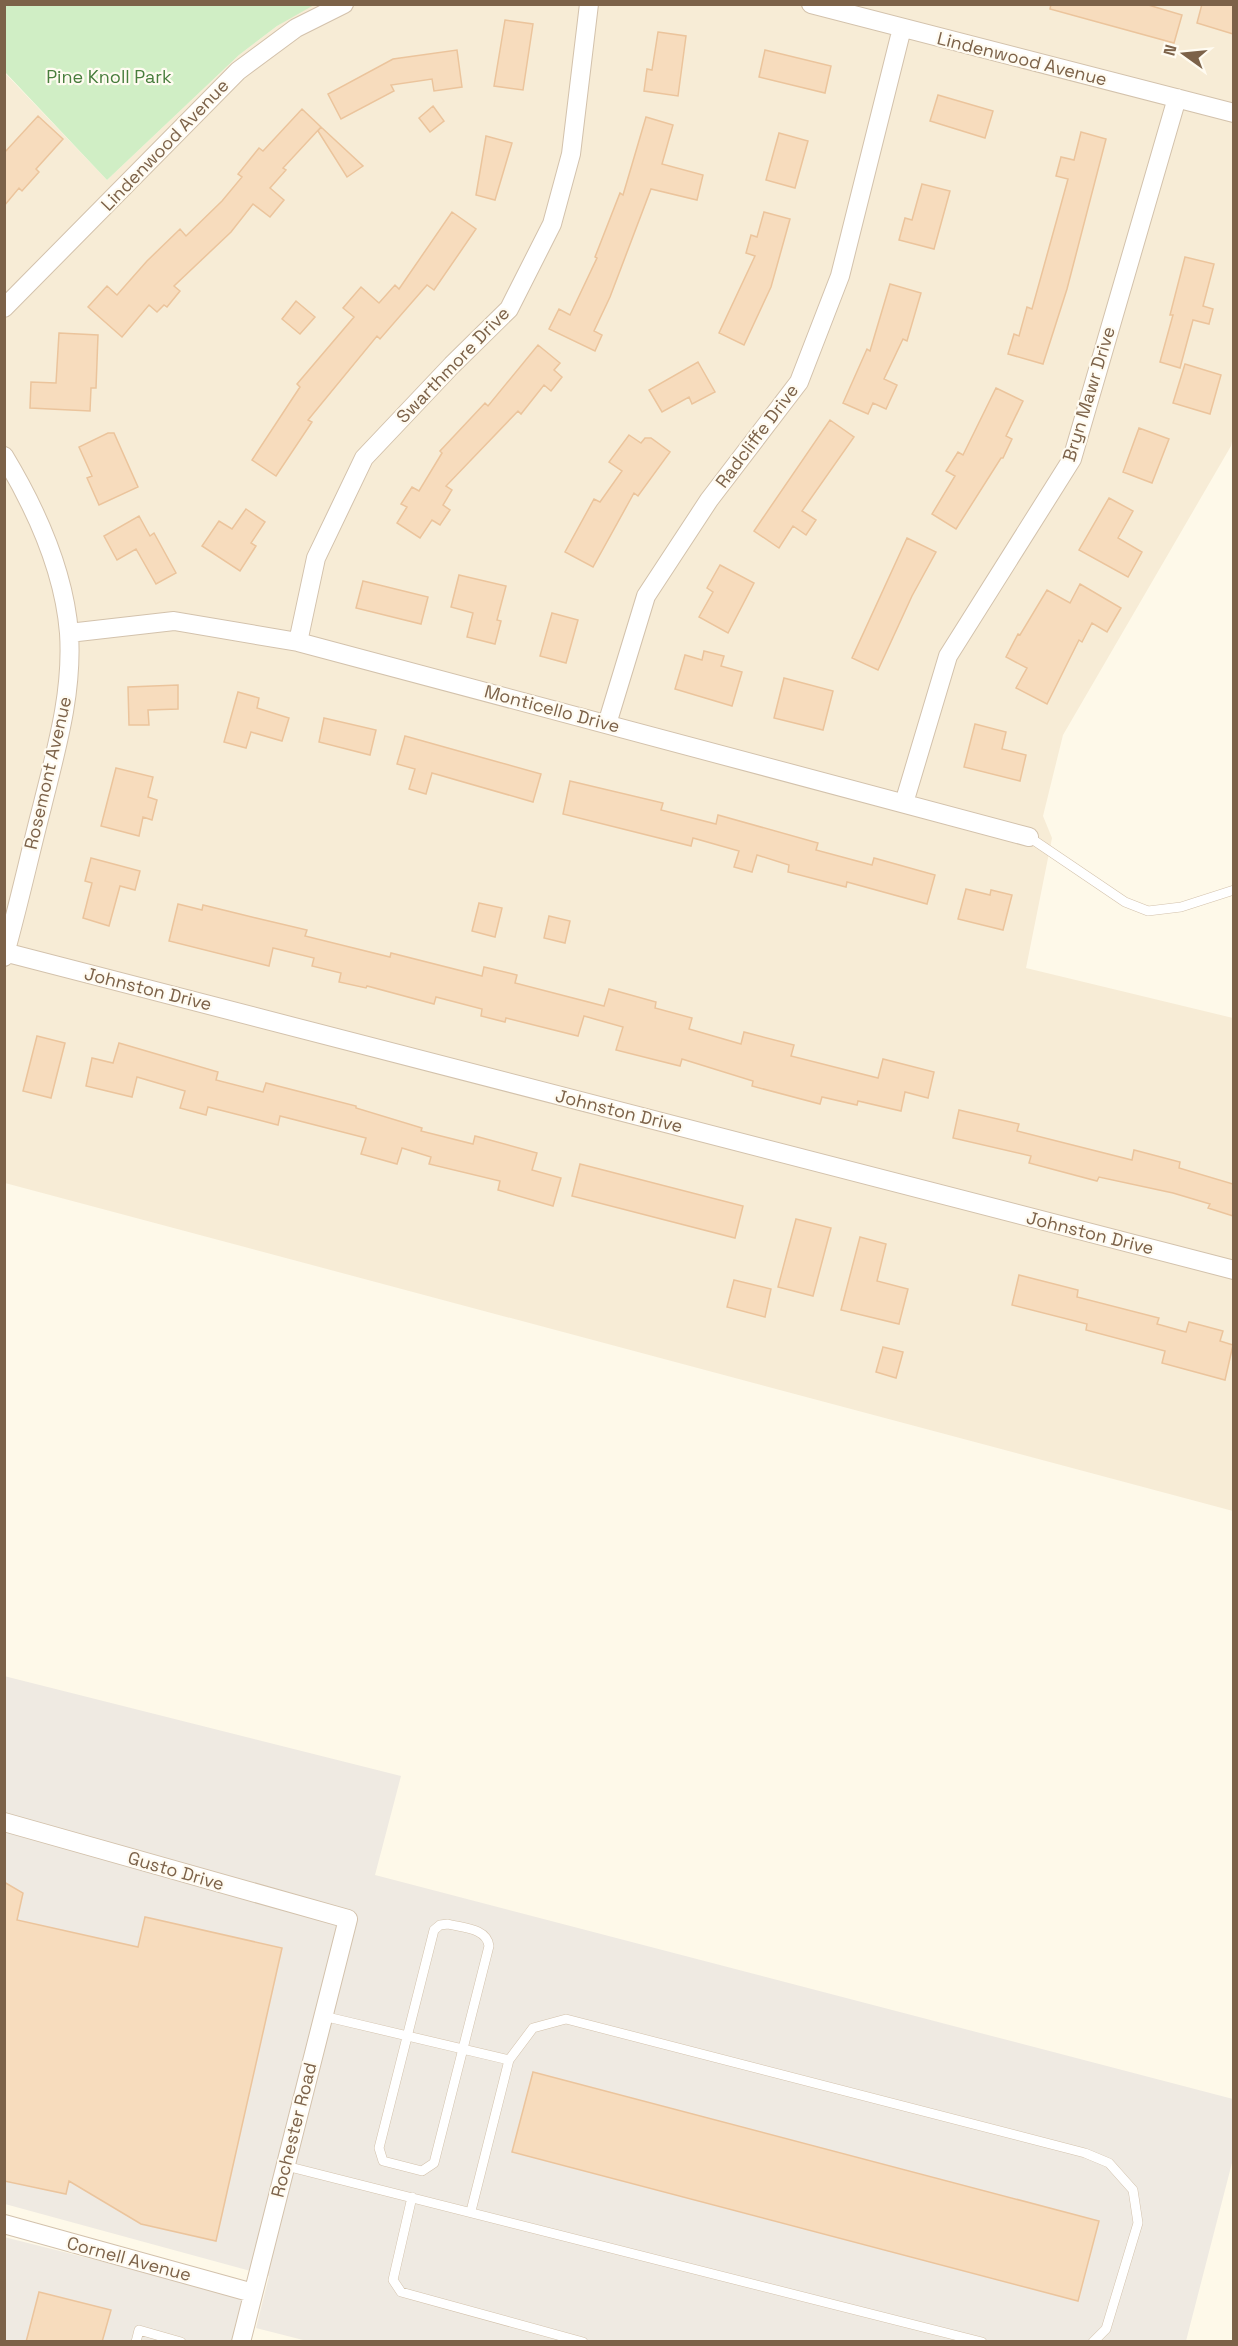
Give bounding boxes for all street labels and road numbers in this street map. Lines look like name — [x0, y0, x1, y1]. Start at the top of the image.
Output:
street label: Lindenwood Avenue — [935, 26, 1110, 91]
street label: Lindenwood Avenue — [96, 74, 234, 215]
street label: Swarthmore Drive — [391, 302, 514, 428]
street label: Bryn Mawr Drive — [1057, 324, 1120, 464]
street label: Radcliffe Drive — [710, 379, 803, 492]
street label: Monticello Drive — [482, 679, 622, 738]
street label: Rosemont Avenue — [19, 694, 76, 852]
street label: Johnston Drive — [82, 962, 214, 1015]
street label: Johnston Drive — [553, 1084, 685, 1137]
street label: Johnston Drive — [1024, 1206, 1156, 1259]
street label: Gusto Drive — [125, 1846, 227, 1895]
street label: Rochester Road — [266, 2060, 321, 2200]
street label: Cornell Avenue — [64, 2231, 194, 2286]

